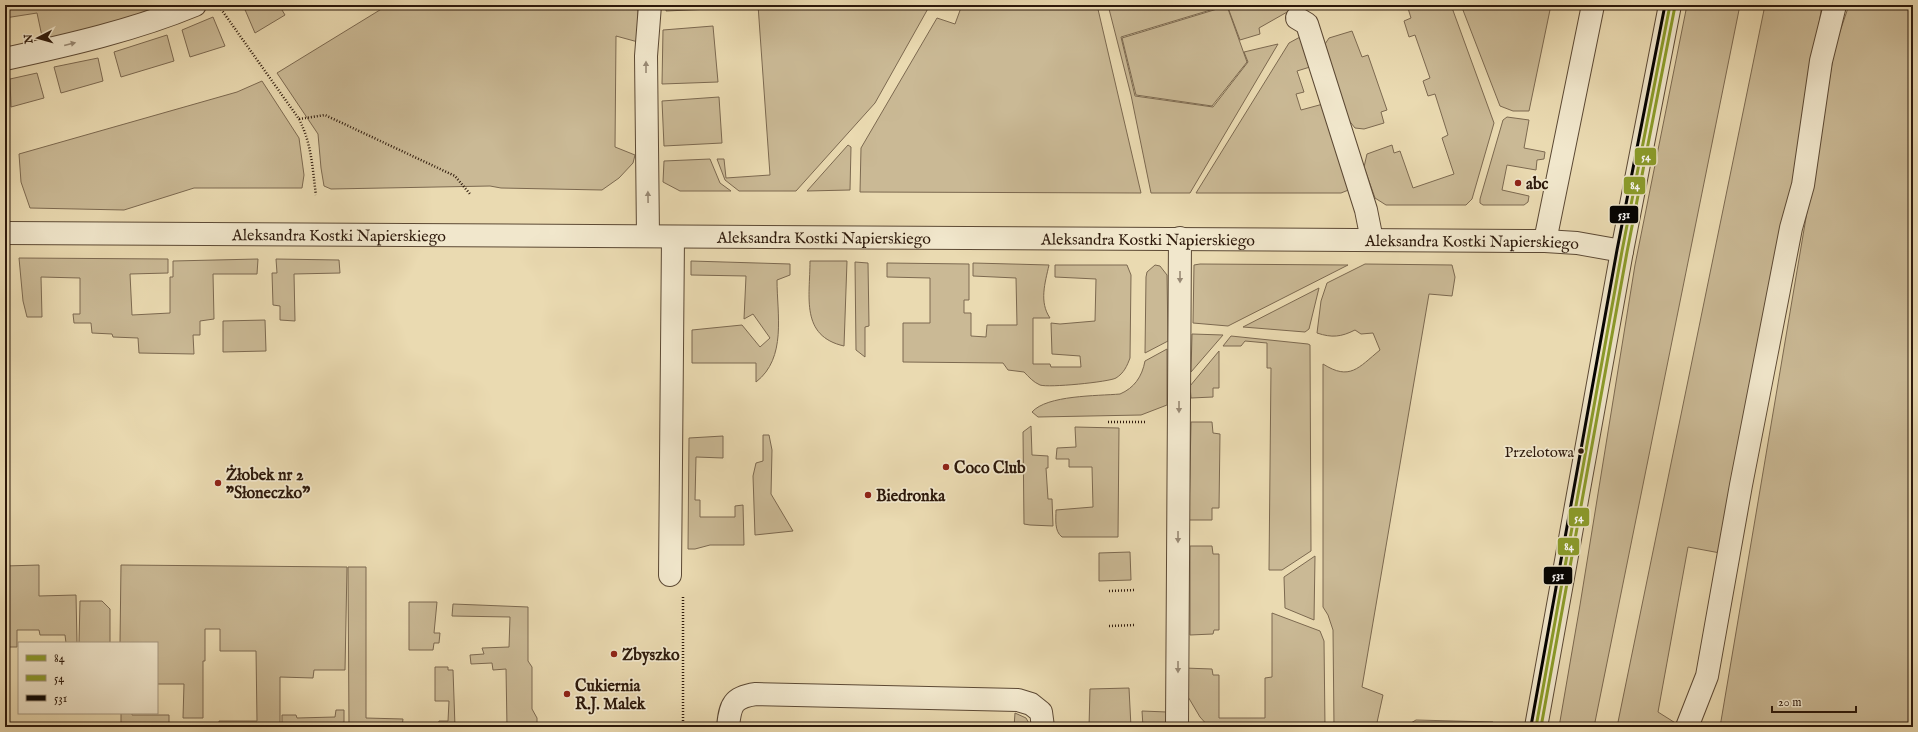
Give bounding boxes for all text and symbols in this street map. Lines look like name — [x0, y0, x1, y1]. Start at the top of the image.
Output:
north arrow — [18, 18, 58, 58]
text: N — [22, 33, 37, 45]
one-way arrow — [64, 41, 76, 47]
one-way arrow — [643, 60, 649, 73]
line badge: 54 — [1634, 147, 1657, 166]
text: 54 — [1641, 150, 1651, 164]
place label: abc — [1526, 175, 1548, 195]
line badge: 84 — [1623, 176, 1646, 195]
marker: abc — [1513, 178, 1523, 188]
text: 84 — [1630, 179, 1640, 193]
one-way arrow — [645, 190, 651, 203]
line badge: 531 — [1609, 205, 1639, 224]
text: 531 — [1618, 208, 1630, 222]
street label: Aleksandra Kostki Napierskiego — [231, 226, 446, 247]
street label: Aleksandra Kostki Napierskiego — [716, 229, 931, 250]
street label: Aleksandra Kostki Napierskiego — [1040, 230, 1255, 251]
street label: Aleksandra Kostki Napierskiego — [1364, 232, 1580, 255]
one-way arrow — [1177, 271, 1183, 284]
one-way arrow — [1176, 401, 1182, 414]
place label: Przelotowa — [1505, 443, 1575, 462]
marker: Przelotowa — [1576, 446, 1586, 456]
place label: Coco Club — [954, 459, 1026, 479]
marker: Coco Club — [941, 462, 951, 472]
place label: Żłobek nr 2 "Słoneczko" — [226, 464, 310, 504]
marker: Żłobek nr 2 "Słoneczko" — [213, 478, 223, 488]
place label: Biedronka — [876, 487, 946, 507]
marker: Biedronka — [863, 490, 873, 500]
line badge: 54 — [1568, 507, 1590, 527]
text: 54 — [1574, 511, 1584, 525]
one-way arrow — [1175, 531, 1181, 544]
line badge: 84 — [1557, 537, 1580, 556]
text: 84 — [1564, 540, 1574, 554]
line badge: 531 — [1543, 566, 1573, 585]
text: 531 — [1552, 569, 1564, 583]
legend — [18, 642, 158, 714]
place label: Zbyszko — [622, 646, 680, 666]
marker: Zbyszko — [609, 649, 619, 659]
text: 84 — [54, 651, 65, 666]
one-way arrow — [1175, 661, 1181, 674]
text: 54 — [54, 671, 64, 686]
place label: Cukiernia R.J. Malek — [575, 677, 646, 715]
scale bar — [1772, 688, 1856, 714]
marker: Cukiernia R.J. Malek — [562, 689, 572, 699]
text: 531 — [54, 691, 67, 706]
text: 20 m — [1778, 695, 1801, 710]

